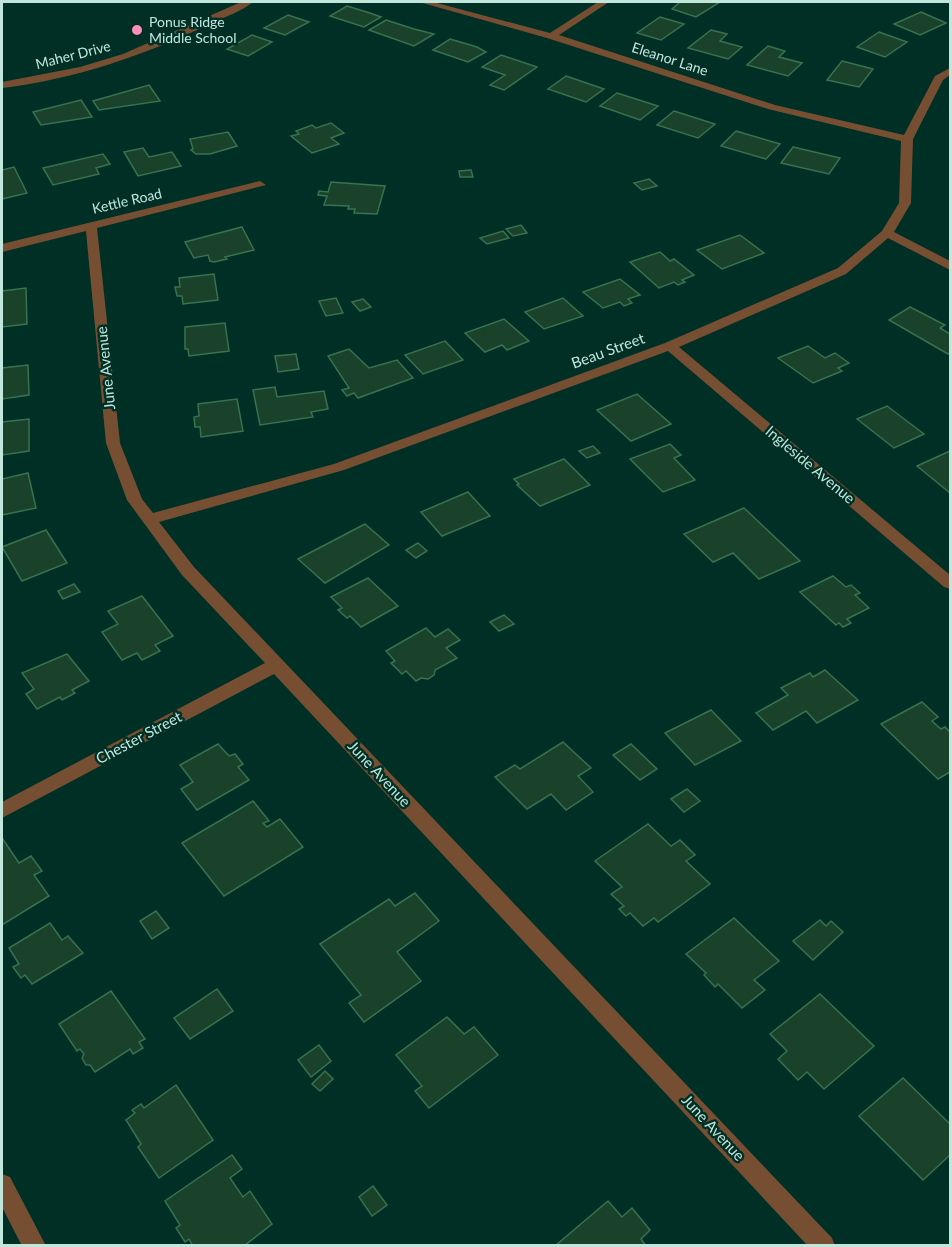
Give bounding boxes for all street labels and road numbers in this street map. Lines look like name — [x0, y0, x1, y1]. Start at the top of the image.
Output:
street label: Maher Drive — [34, 37, 112, 72]
street label: Eleanor Lane — [630, 38, 710, 79]
street label: Kettle Road — [90, 184, 163, 217]
street label: June Avenue — [92, 325, 118, 411]
street label: Beau Street — [569, 328, 647, 372]
street label: Ingleside Avenue — [762, 422, 859, 507]
street label: Chester Street — [93, 707, 185, 767]
street label: June Avenue — [345, 737, 415, 810]
street label: June Avenue — [679, 1091, 749, 1164]

